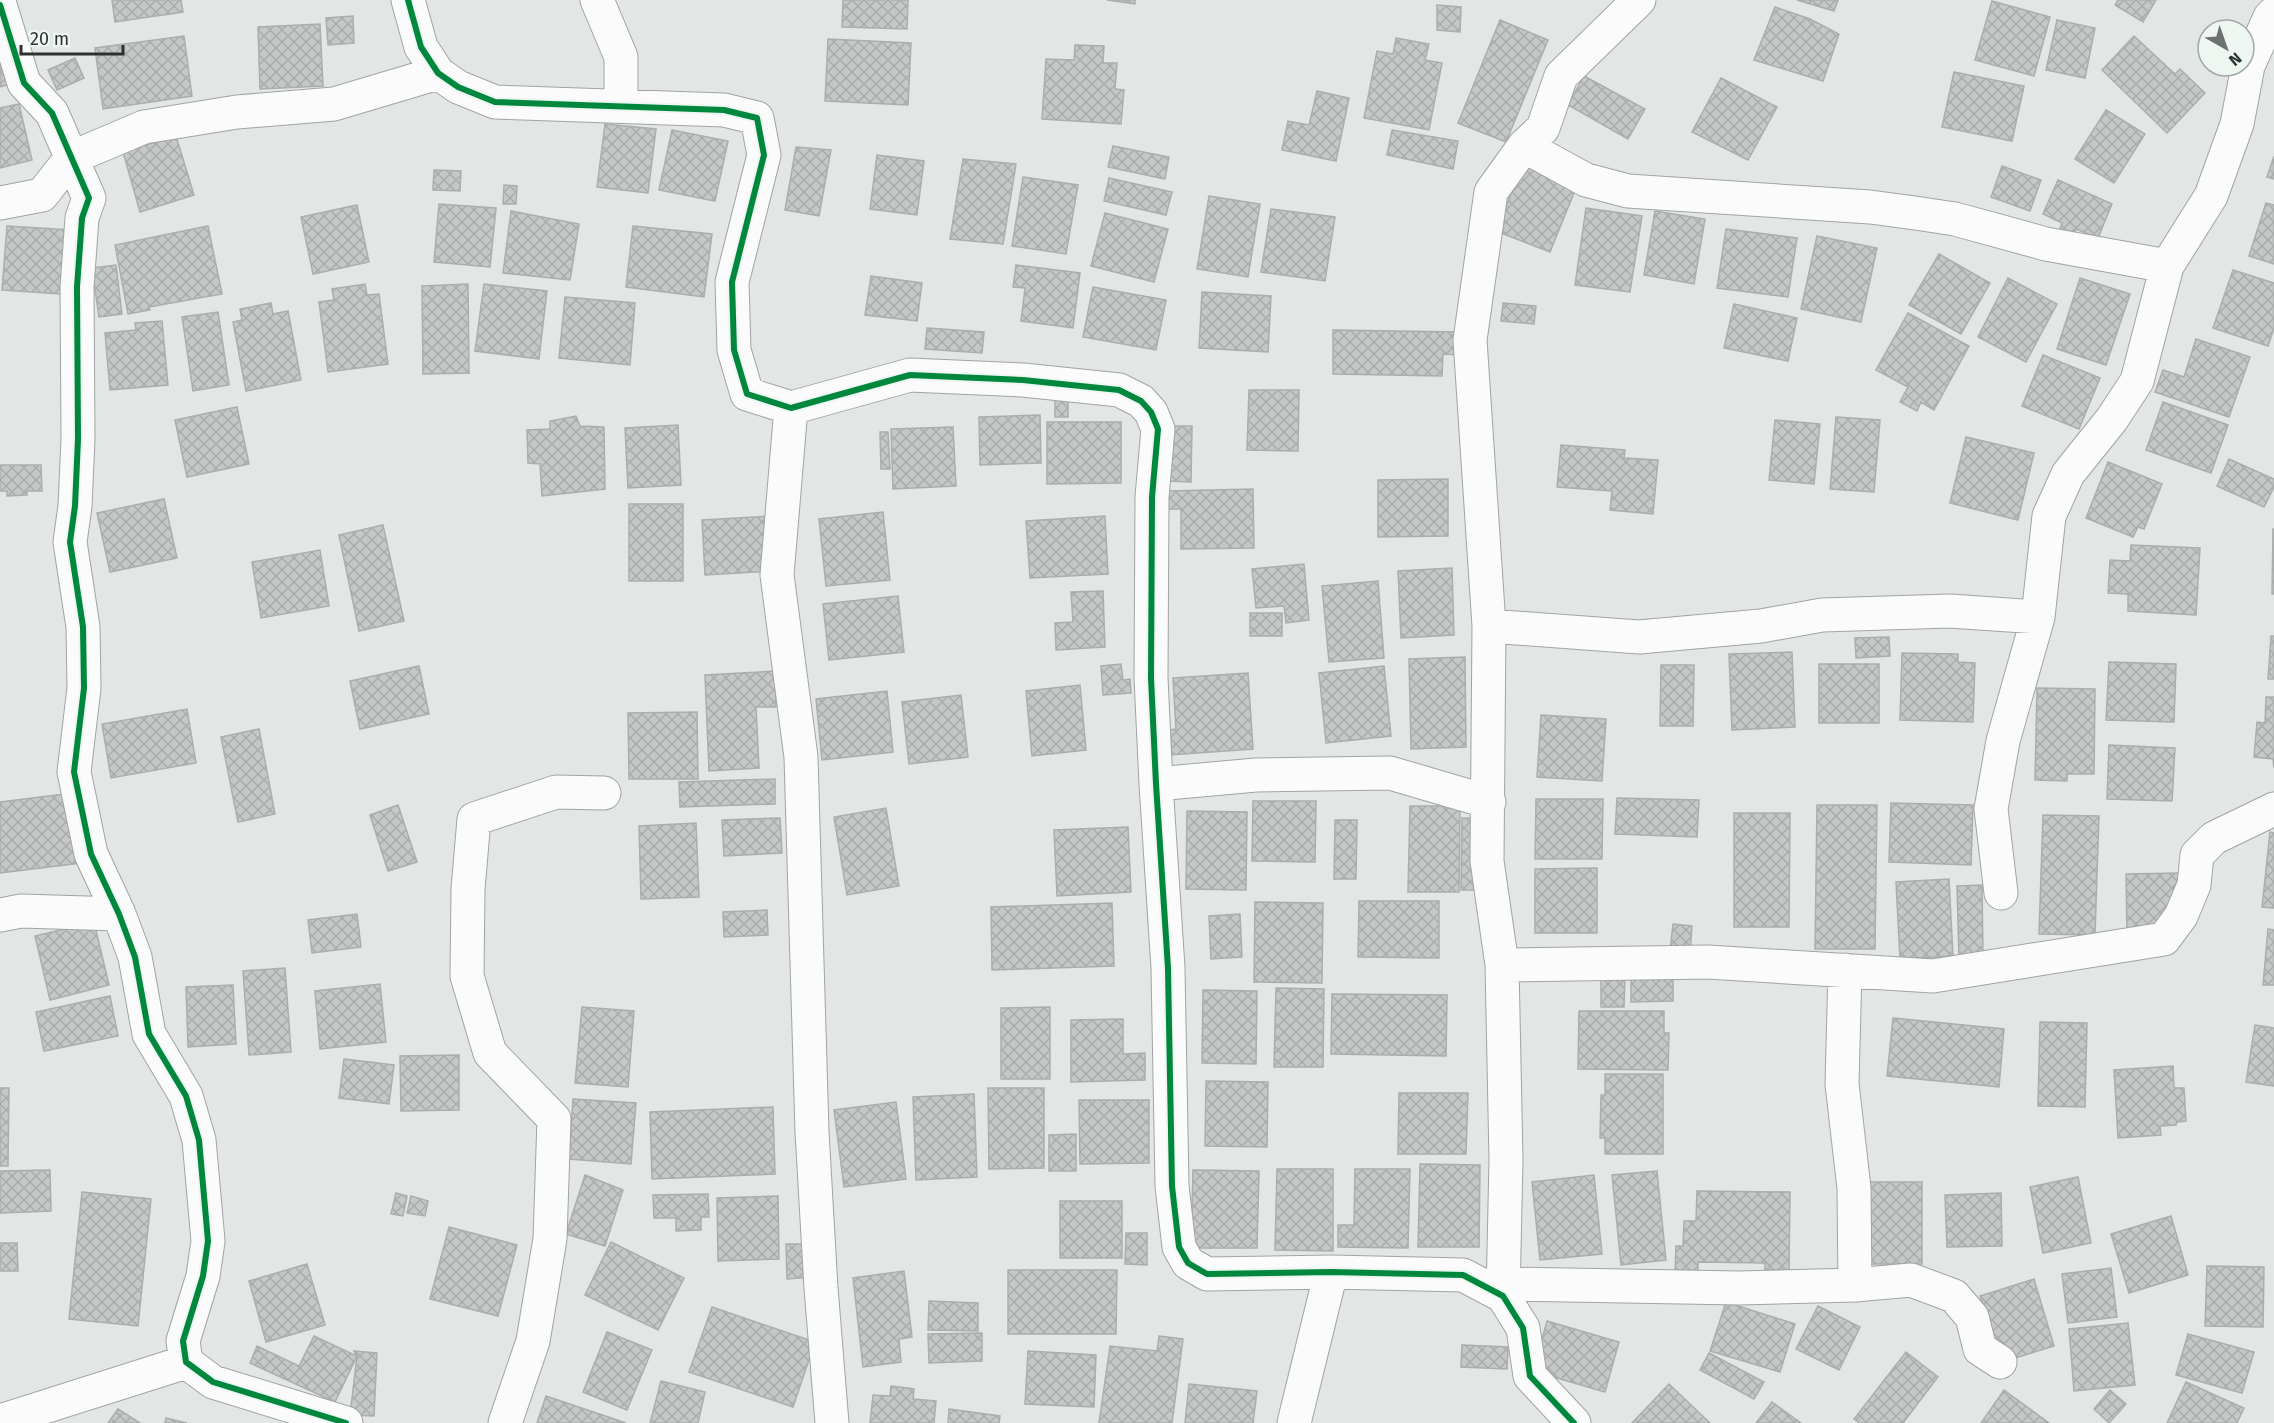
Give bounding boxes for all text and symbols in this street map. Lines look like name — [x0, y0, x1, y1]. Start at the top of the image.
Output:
scale bar — [21, 18, 123, 56]
north arrow — [2196, 18, 2256, 78]
text: 20 m — [30, 28, 69, 50]
text: N — [2225, 48, 2245, 70]

